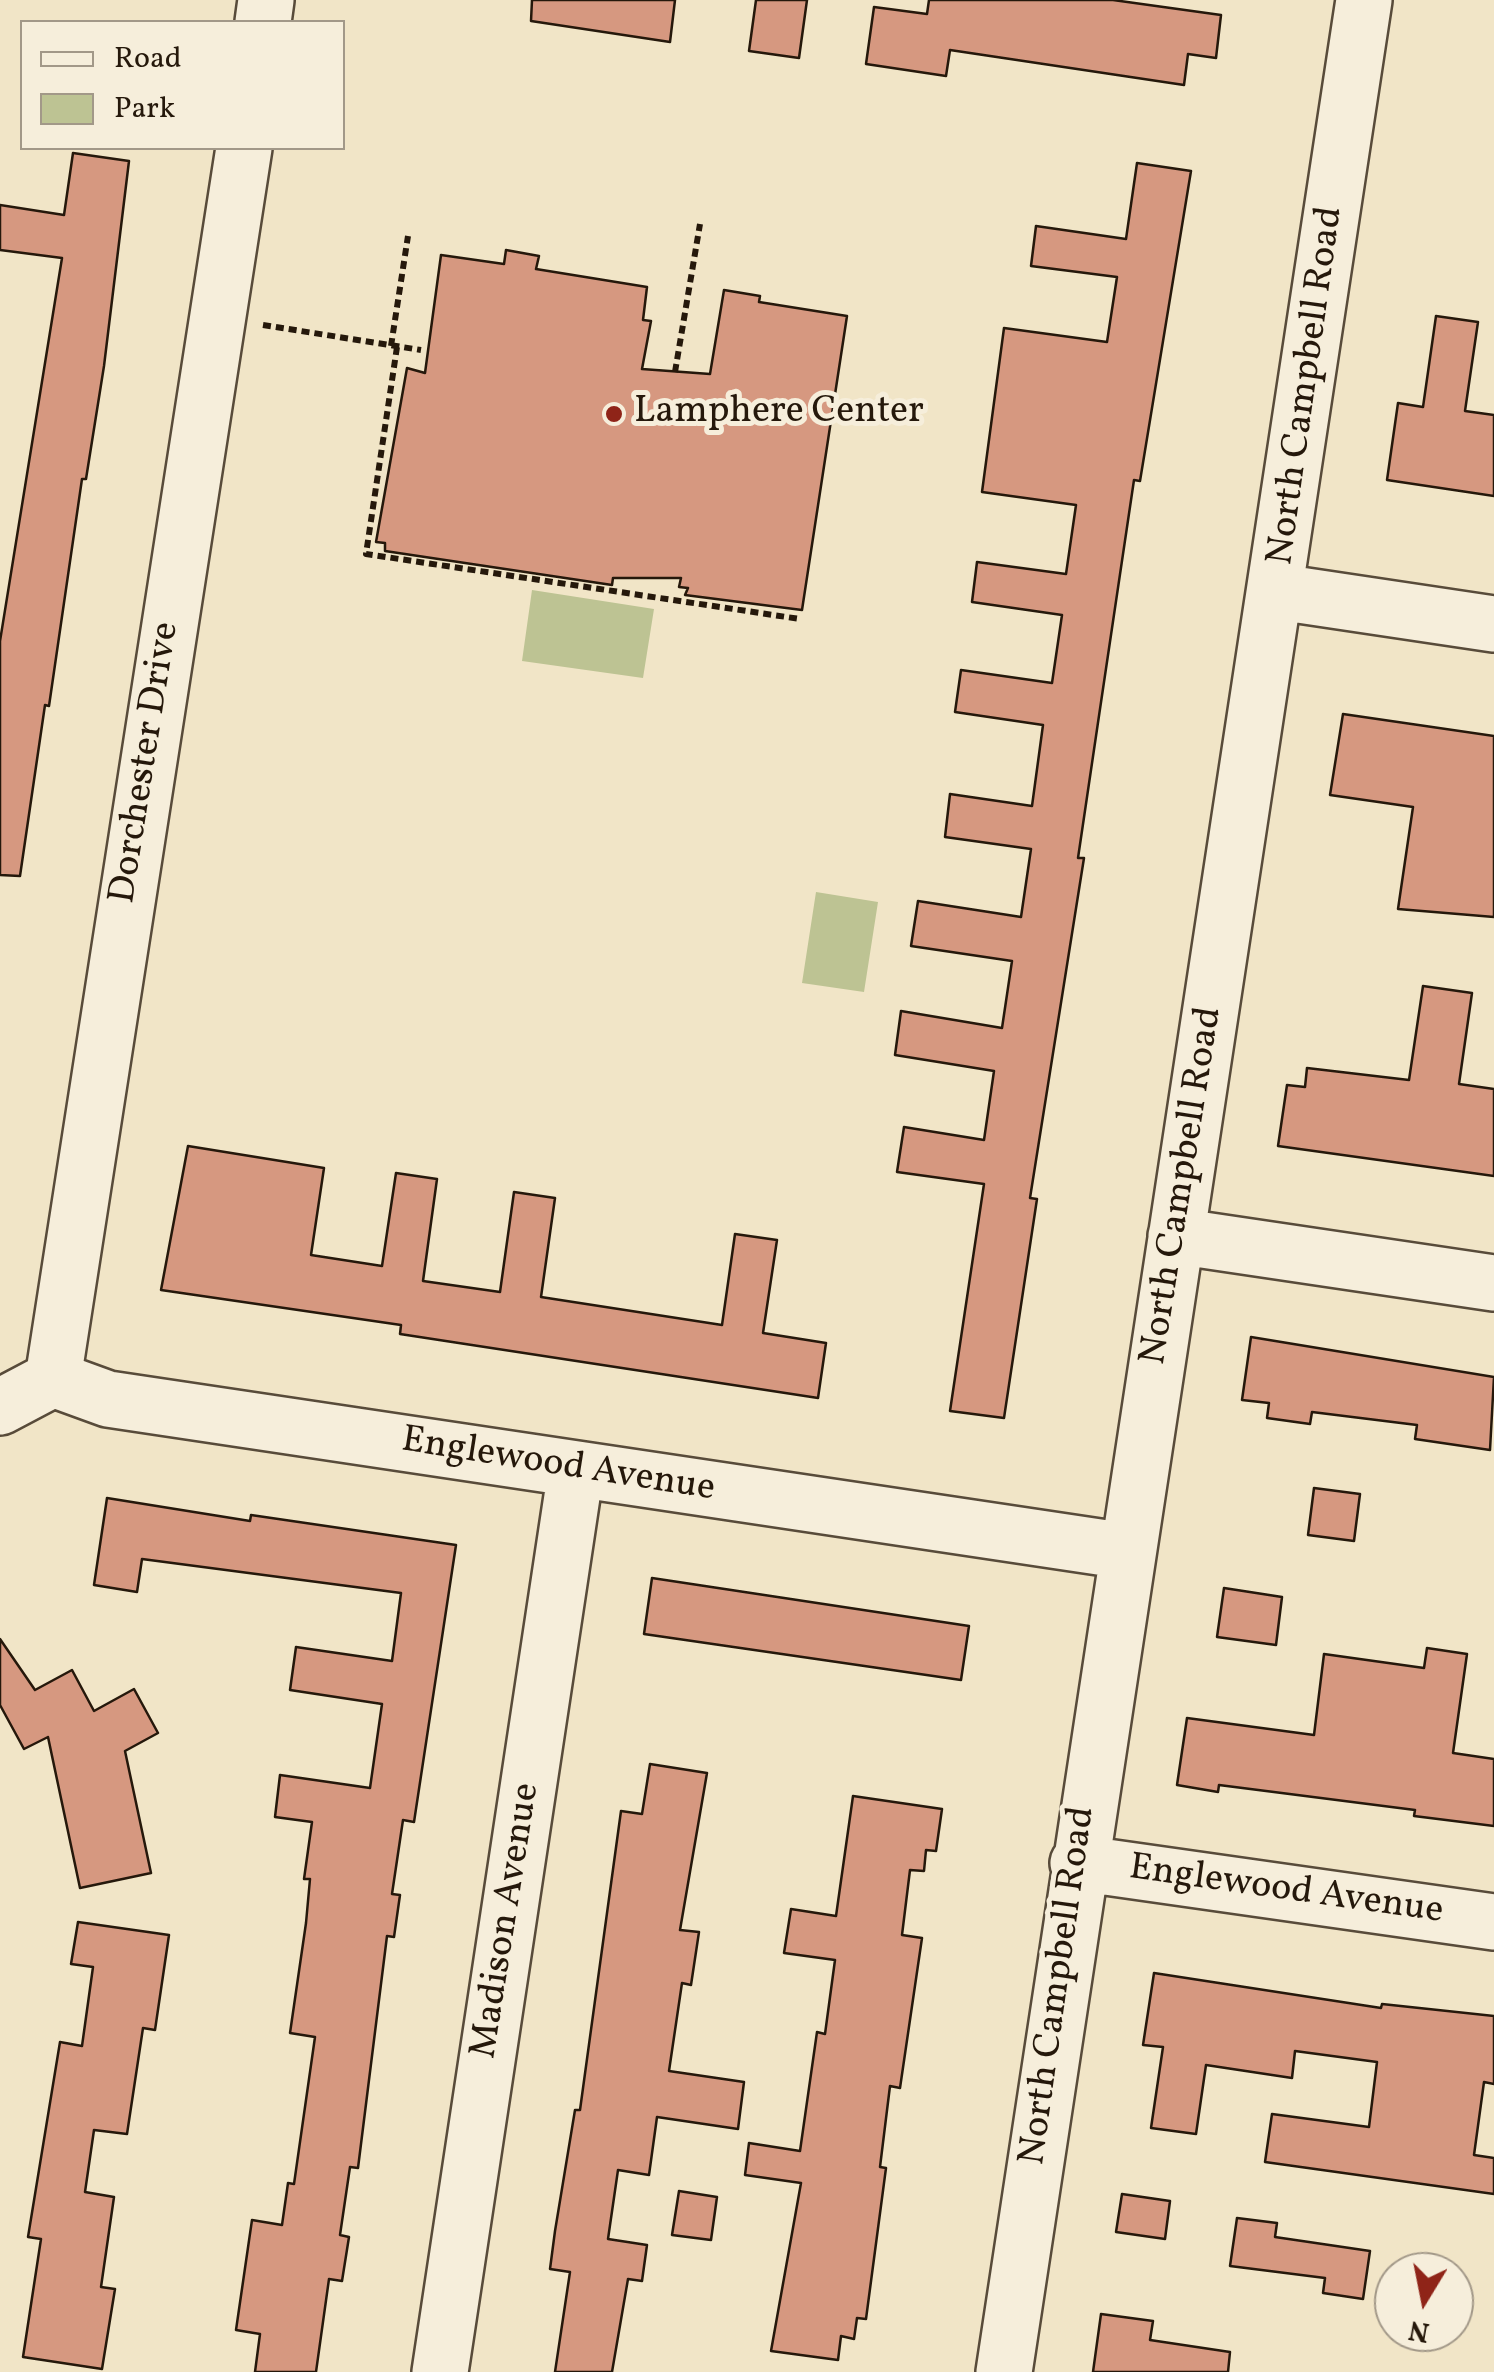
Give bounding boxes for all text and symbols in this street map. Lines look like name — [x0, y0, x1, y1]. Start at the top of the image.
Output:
legend — [20, 20, 345, 150]
text: Road — [114, 38, 182, 80]
text: Park — [114, 88, 175, 130]
street label: North Campbell Road — [1260, 204, 1356, 568]
place label: Lamphere Center — [634, 391, 924, 437]
marker: Lamphere Center — [603, 403, 625, 425]
street label: Dorchester Drive — [102, 619, 192, 907]
street label: North Campbell Road — [1133, 1004, 1235, 1368]
street label: Englewood Avenue — [398, 1420, 718, 1514]
street label: Madison Avenue — [464, 1780, 552, 2062]
street label: North Campbell Road — [1012, 1804, 1108, 2168]
street label: Englewood Avenue — [1126, 1847, 1446, 1937]
north arrow — [1374, 2252, 1474, 2352]
text: N — [1406, 2309, 1432, 2351]

